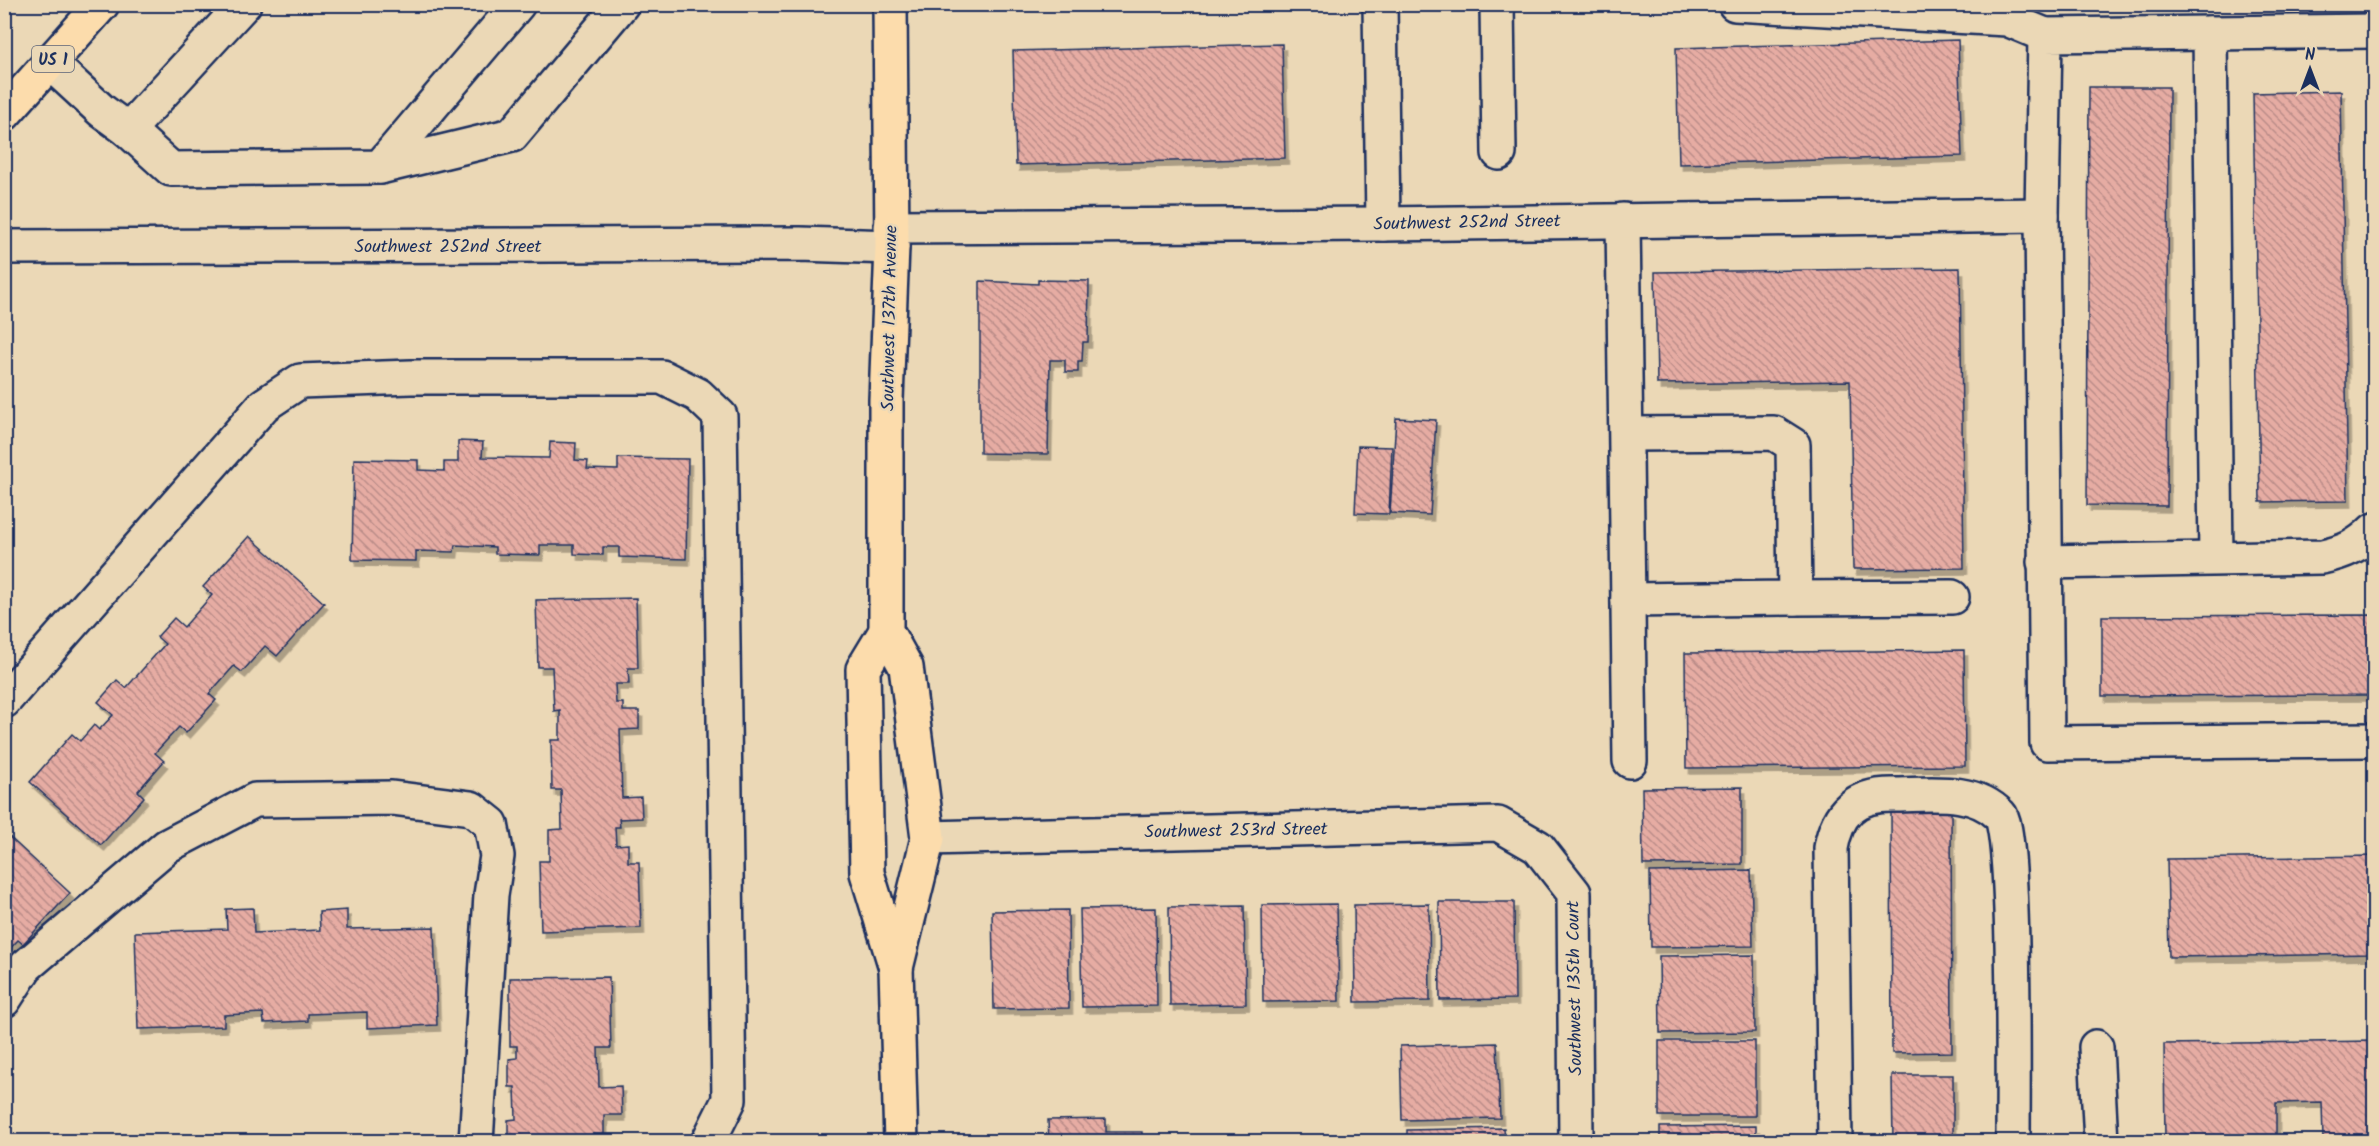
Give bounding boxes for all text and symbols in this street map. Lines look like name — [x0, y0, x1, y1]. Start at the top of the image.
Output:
north arrow — [2280, 39, 2340, 99]
text: N — [2305, 43, 2315, 68]
road number: US 1 — [32, 46, 74, 72]
street label: Southwest 252nd Street — [1373, 207, 1562, 240]
street label: Southwest 137th Avenue — [874, 225, 907, 411]
street label: Southwest 252nd Street — [354, 233, 543, 262]
street label: Southwest 253rd Street — [1144, 815, 1329, 848]
street label: Southwest 135th Court — [1559, 899, 1592, 1076]

